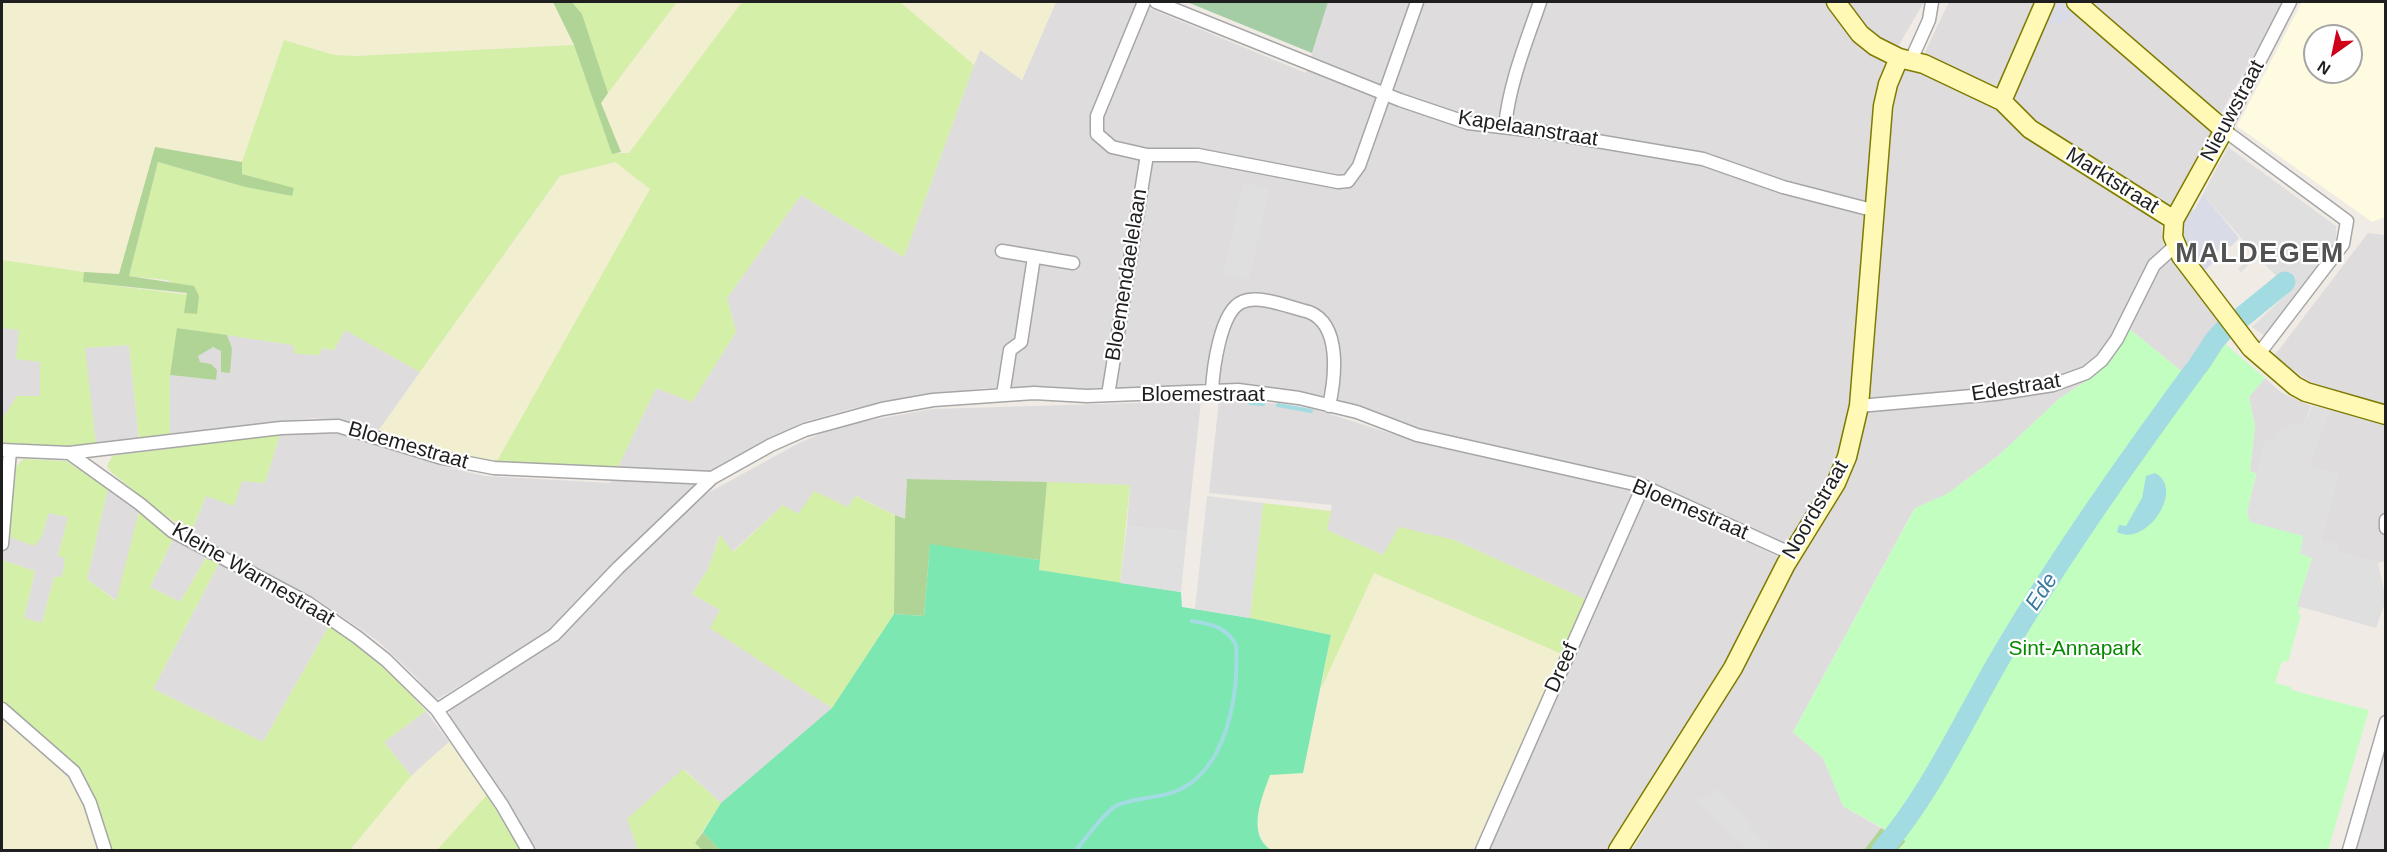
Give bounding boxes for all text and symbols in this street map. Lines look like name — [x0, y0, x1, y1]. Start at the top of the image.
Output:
north arrow — [2303, 24, 2363, 84]
street label: Nieuwstraat — [2196, 56, 2270, 166]
text: N — [2315, 58, 2333, 78]
street label: Kapelaanstraat — [1456, 106, 1600, 152]
street label: Marktstraat — [2061, 142, 2163, 220]
street label: Bloemendaelelaan — [1101, 187, 1153, 363]
district label: MALDEGEM — [2175, 239, 2345, 271]
street label: Edestraat — [1970, 369, 2062, 407]
street label: Bloemestraat — [1141, 382, 1265, 408]
street label: Bloemestraat — [345, 417, 471, 475]
street label: Noordstraat — [1778, 456, 1854, 564]
street label: Bloemestraat — [1628, 474, 1752, 546]
street label: Kleine Warmestraat — [167, 518, 339, 632]
water label: Ede — [2020, 568, 2064, 616]
park label: Sint-Annapark — [2008, 636, 2142, 662]
street label: Dreef — [1540, 639, 1584, 697]

